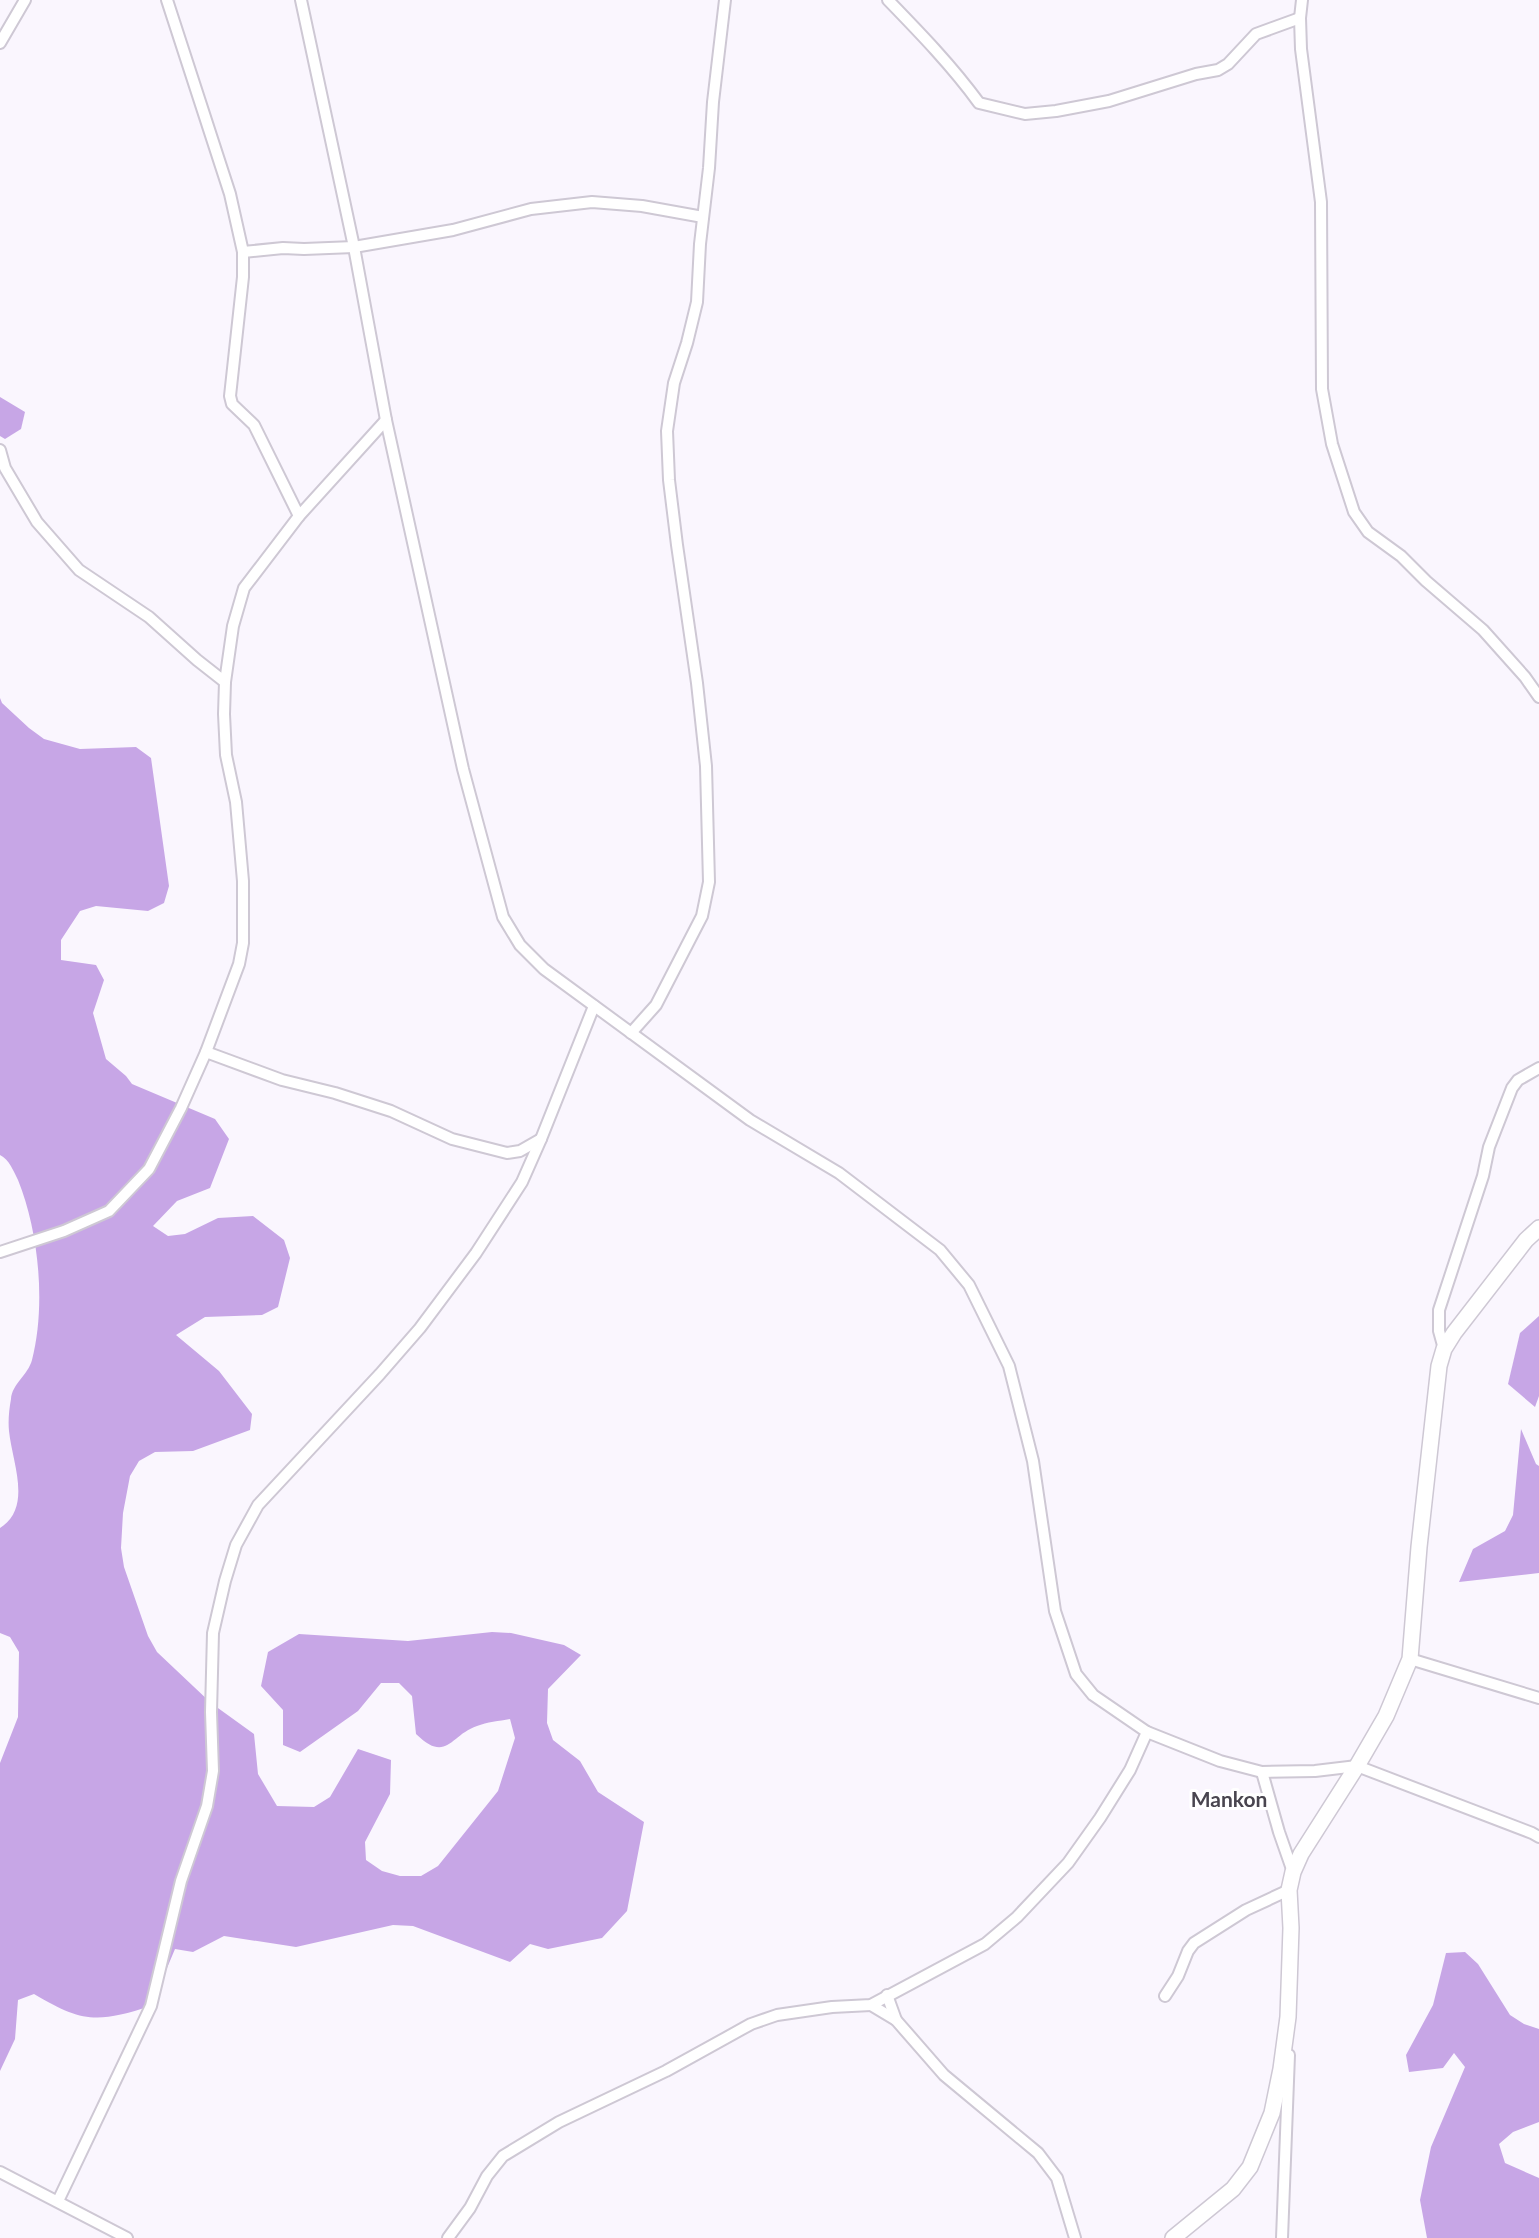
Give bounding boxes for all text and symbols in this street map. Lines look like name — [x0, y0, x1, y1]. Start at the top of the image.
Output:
district label: Mankon — [1191, 1786, 1267, 1811]

